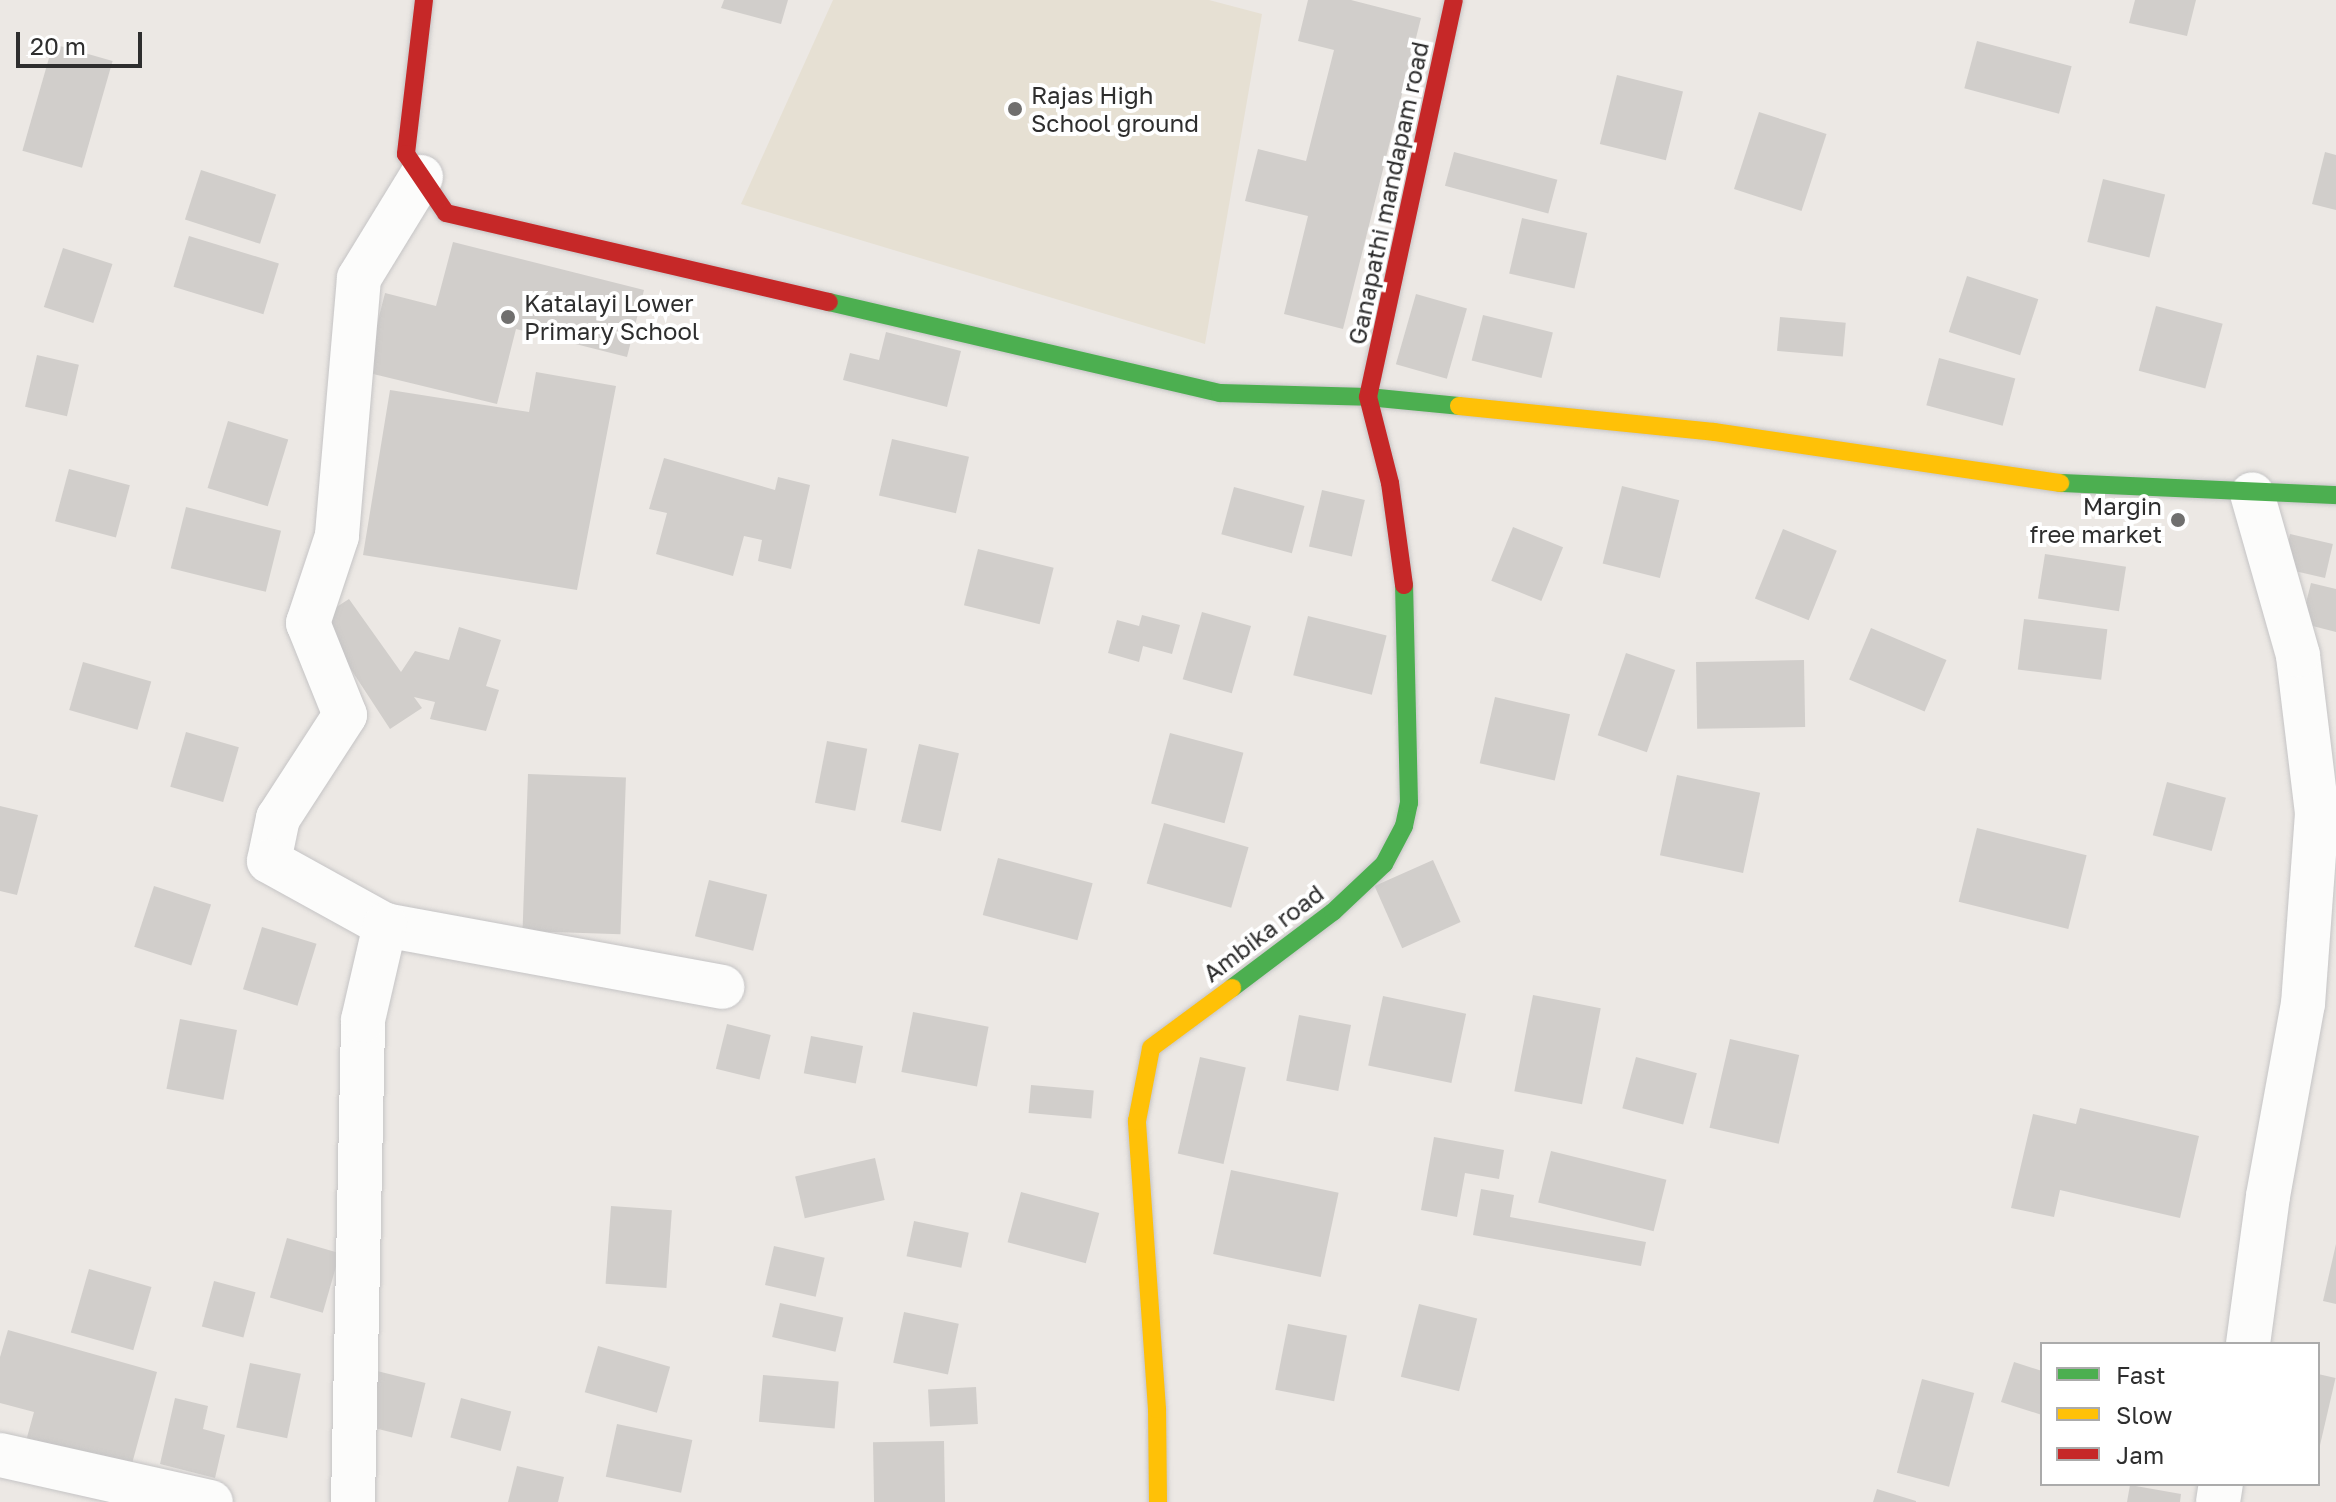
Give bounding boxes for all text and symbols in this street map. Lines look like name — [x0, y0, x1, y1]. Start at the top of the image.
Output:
scale bar — [20, 16, 146, 66]
text: 20 m — [30, 31, 86, 60]
street label: Ganapathi mandapam road — [1342, 39, 1434, 347]
place label: Rajas High School ground — [1031, 81, 1199, 137]
marker: Rajas High School ground — [1006, 100, 1024, 118]
place label: Katalayi Lower Primary School — [524, 289, 700, 345]
marker: Katalayi Lower Primary School — [499, 308, 517, 326]
place label: Margin free market — [2030, 492, 2162, 548]
marker: Margin free market — [2169, 511, 2187, 529]
street label: Ambika road — [1197, 878, 1329, 988]
legend — [2040, 1342, 2320, 1486]
text: Fast — [2116, 1360, 2166, 1389]
text: Slow — [2116, 1400, 2172, 1429]
text: Jam — [2116, 1440, 2164, 1469]

